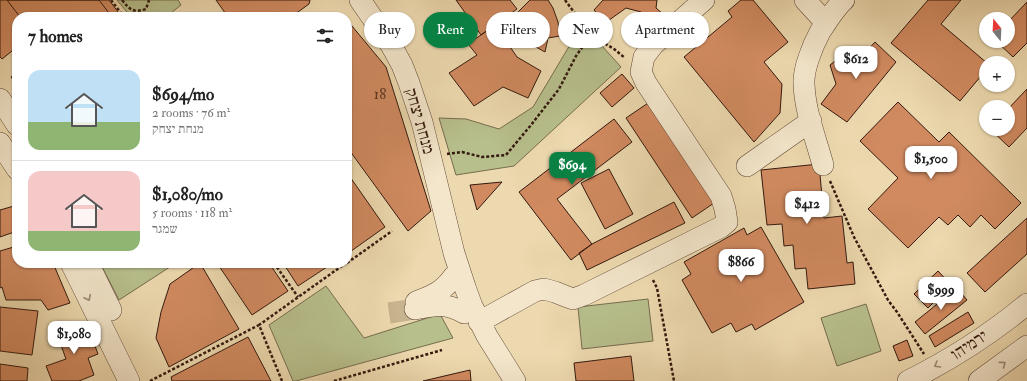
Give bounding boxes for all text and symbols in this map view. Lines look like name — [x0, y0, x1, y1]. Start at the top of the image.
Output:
chip: Buy — [364, 12, 415, 48]
chip: Rent — [423, 12, 478, 48]
chip: Filters — [486, 12, 550, 48]
chip: New — [558, 12, 613, 48]
chip: Apartment — [621, 12, 709, 48]
north arrow — [979, 12, 1015, 48]
map controls — [979, 12, 1015, 136]
icon: filters — [314, 25, 336, 47]
text: 7 homes — [28, 26, 83, 47]
pin: $612 — [832, 46, 880, 80]
text: $612 — [843, 51, 869, 67]
button: + — [979, 56, 1015, 92]
text: $694/mo — [152, 84, 214, 105]
house number: 18 — [374, 85, 386, 104]
icon: home — [60, 86, 108, 134]
street label: מנחת יצחק — [401, 86, 439, 156]
button: − — [979, 100, 1015, 136]
text: 2 rooms · 76 m² — [152, 105, 230, 121]
text: מנחת יצחק — [152, 121, 204, 137]
pin: $1,500 — [898, 146, 964, 180]
text: $1,500 — [914, 151, 948, 167]
pin: $694 — [548, 152, 596, 186]
text: $694 — [558, 157, 586, 173]
text: $1,080/mo — [152, 184, 223, 205]
icon: home — [60, 187, 108, 235]
pin: $412 — [783, 191, 831, 225]
text: $412 — [794, 196, 820, 212]
text: 5 rooms · 118 m² — [152, 205, 232, 221]
text: שמגר — [152, 221, 177, 237]
pin: $866 — [717, 249, 765, 283]
text: $866 — [728, 254, 754, 270]
pin: $999 — [917, 277, 965, 311]
text: $999 — [927, 282, 955, 298]
one-way arrow — [83, 294, 91, 301]
pin: $1,080 — [41, 321, 107, 355]
street label: ירמיהו — [947, 325, 992, 365]
text: $1,080 — [57, 326, 91, 342]
one-way arrow — [934, 361, 941, 368]
one-way arrow — [999, 362, 1006, 369]

